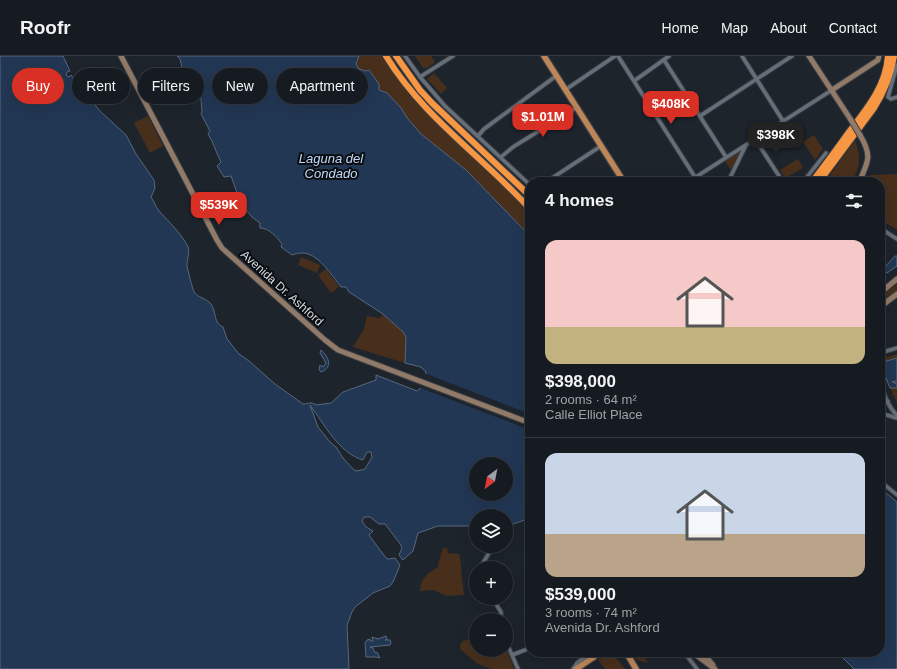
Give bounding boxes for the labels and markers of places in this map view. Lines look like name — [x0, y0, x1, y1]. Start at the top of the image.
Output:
pin: $408K — [643, 91, 699, 125]
pin: $1.01M — [510, 104, 576, 138]
pin: $398K — [748, 122, 804, 156]
pin: $539K — [191, 192, 247, 226]

